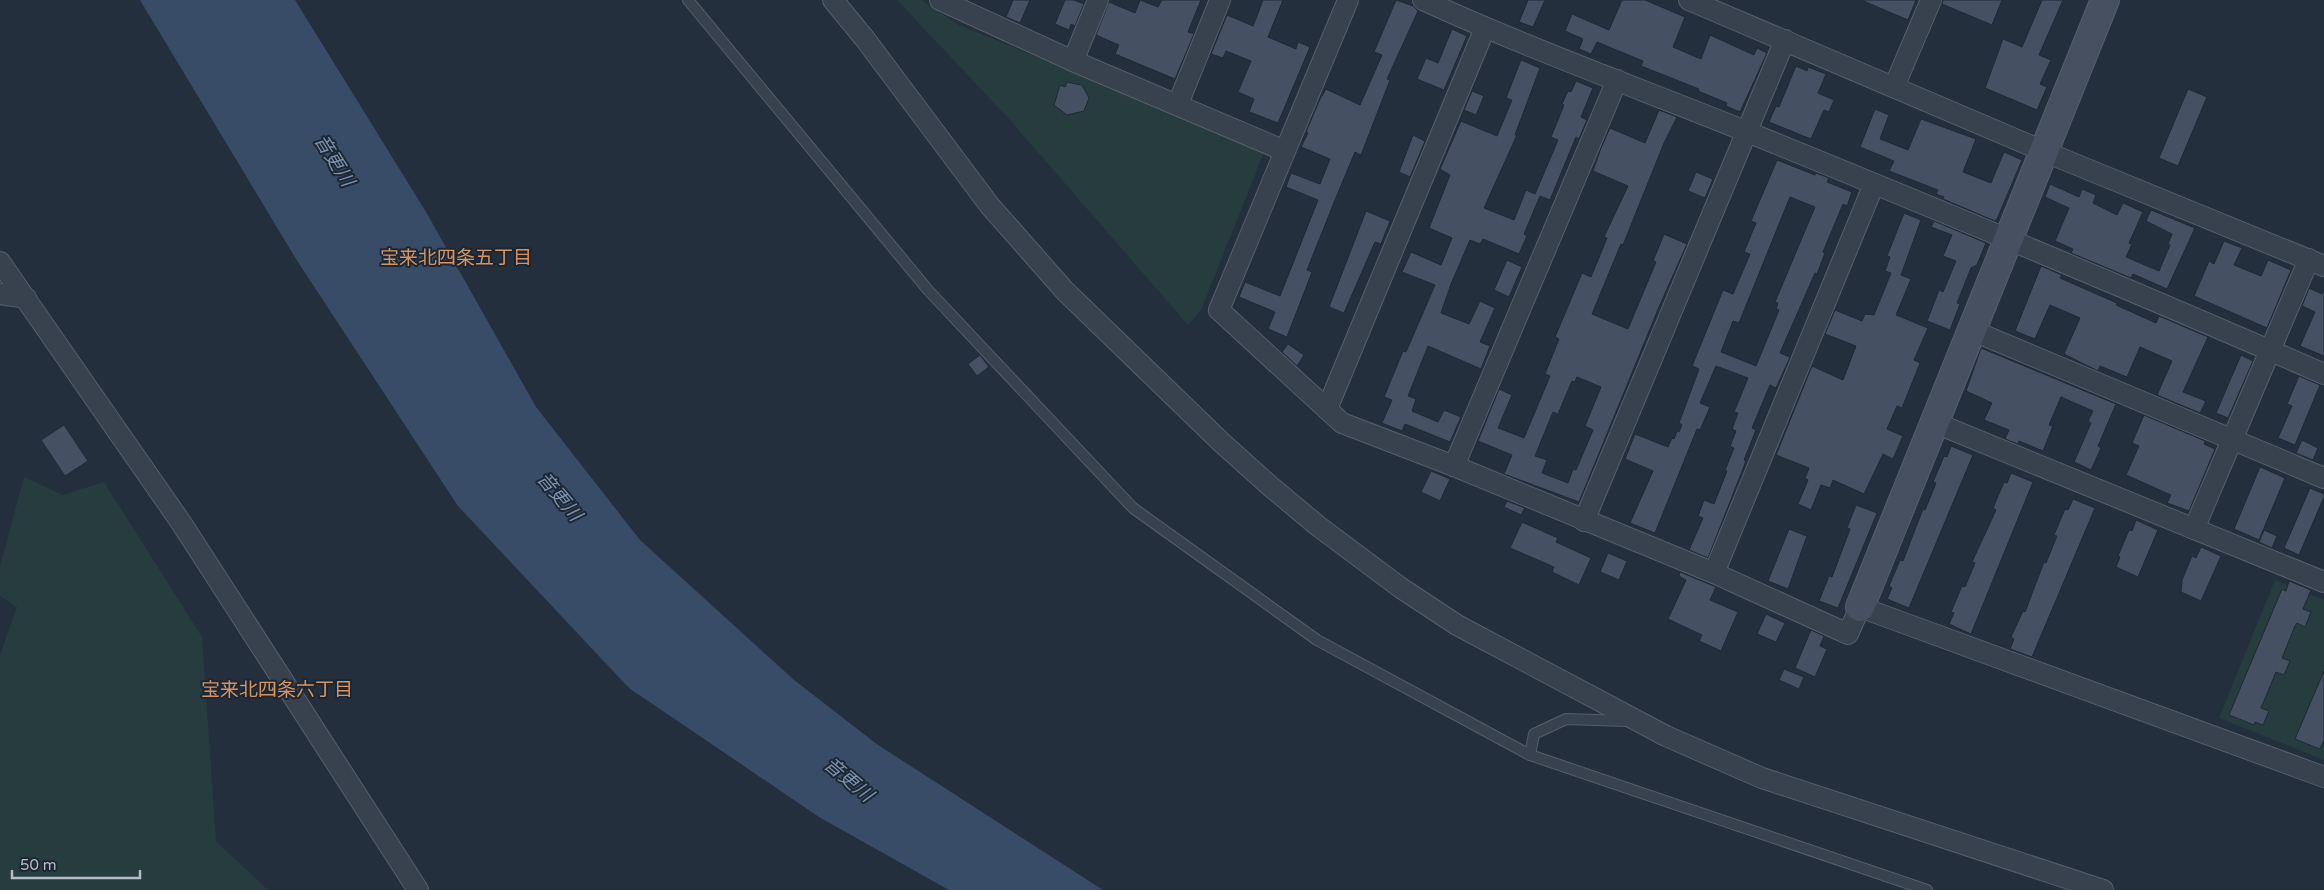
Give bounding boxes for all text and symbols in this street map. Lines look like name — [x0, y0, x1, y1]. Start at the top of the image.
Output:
water label: 音更川 — [310, 131, 360, 192]
district label: 宝来北四条五丁目 — [380, 247, 532, 269]
water label: 音更川 — [532, 468, 587, 527]
district label: 宝来北四条六丁目 — [201, 679, 353, 701]
water label: 音更川 — [819, 753, 879, 808]
scale bar — [12, 848, 140, 880]
text: 50 m — [20, 856, 57, 874]

